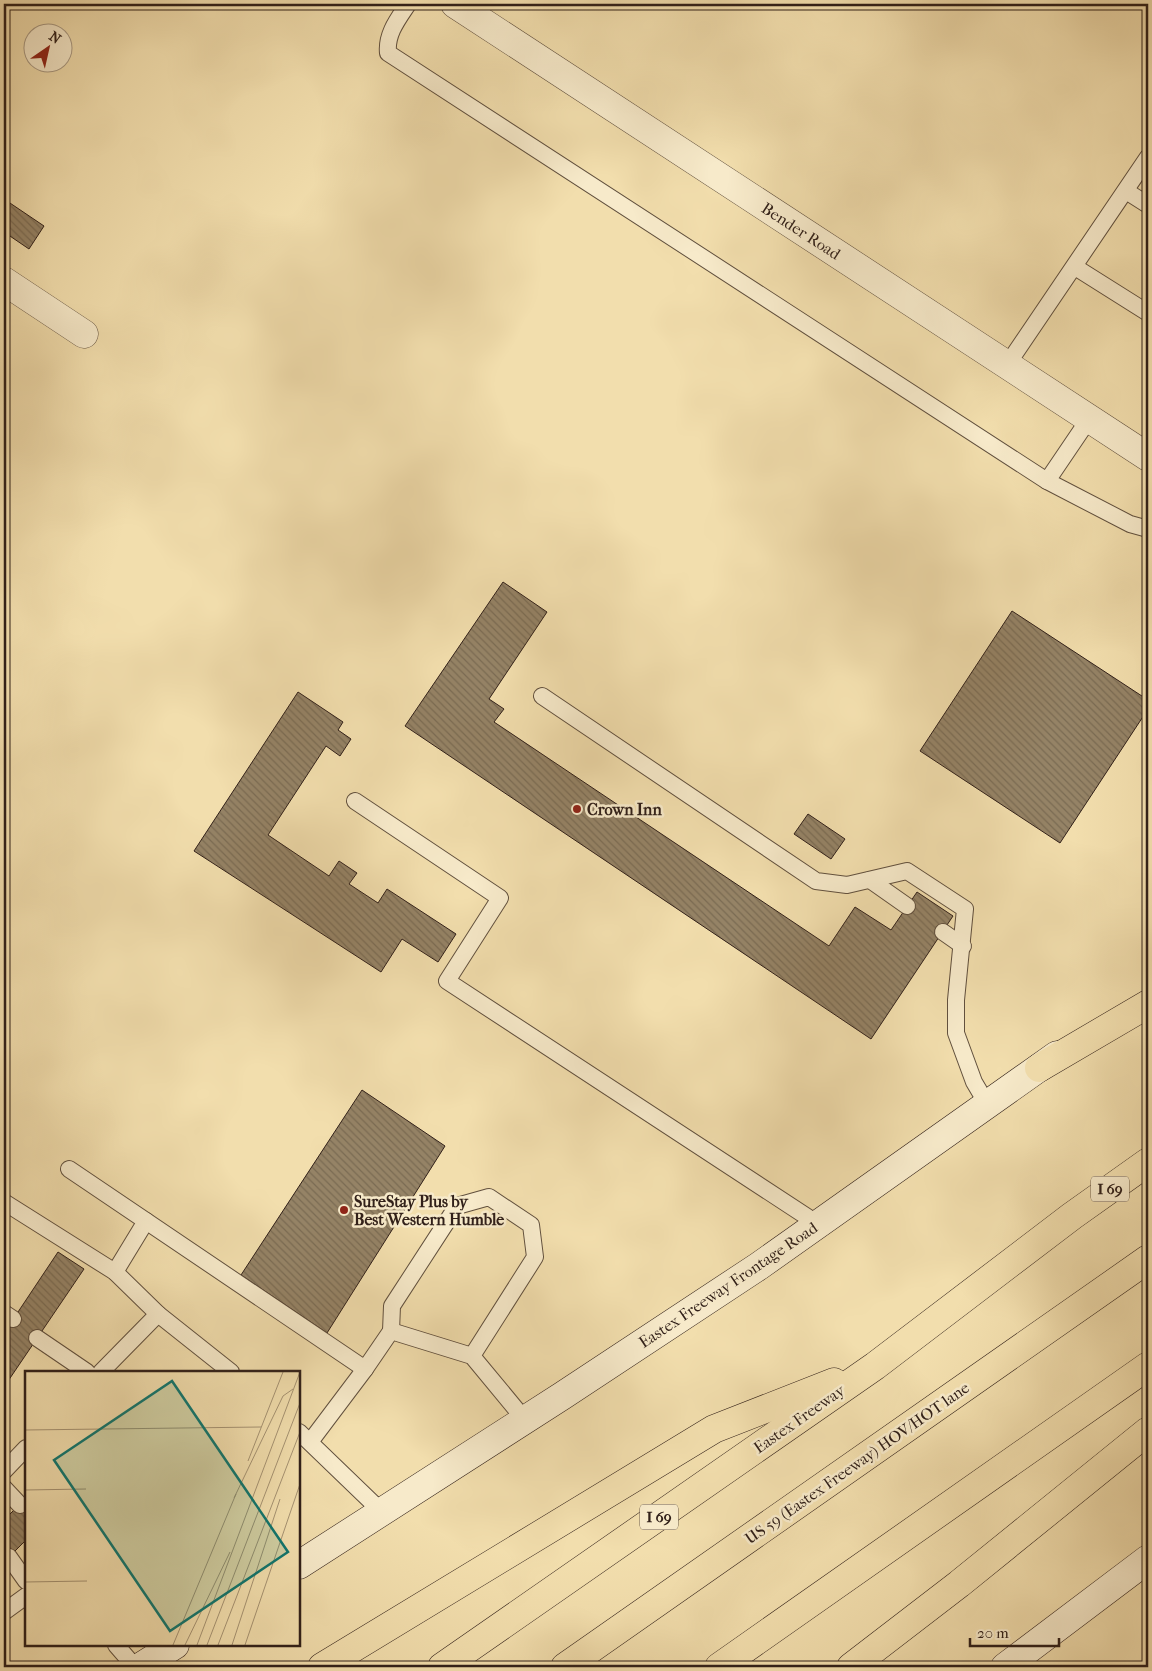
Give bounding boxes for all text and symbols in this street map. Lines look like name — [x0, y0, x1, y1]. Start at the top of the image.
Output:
north arrow — [22, 22, 72, 72]
text: N — [46, 28, 64, 48]
street label: Bender Road — [758, 199, 844, 264]
place label: Crown Inn — [587, 800, 662, 819]
marker: Crown Inn — [571, 803, 583, 815]
road number: I 69 — [1091, 1176, 1129, 1202]
place label: SureStay Plus by Best Western Humble — [354, 1192, 504, 1229]
marker: SureStay Plus by Best Western Humble — [338, 1204, 350, 1216]
street label: Eastex Freeway Frontage Road — [635, 1218, 821, 1352]
inset map — [25, 1371, 300, 1646]
street label: US 59 (Eastex Freeway) HOV/HOT lane — [741, 1378, 973, 1548]
street label: Eastex Freeway — [750, 1380, 849, 1457]
road number: I 69 — [640, 1504, 678, 1530]
scale bar — [970, 1616, 1058, 1648]
text: 20 m — [977, 1624, 1009, 1642]

